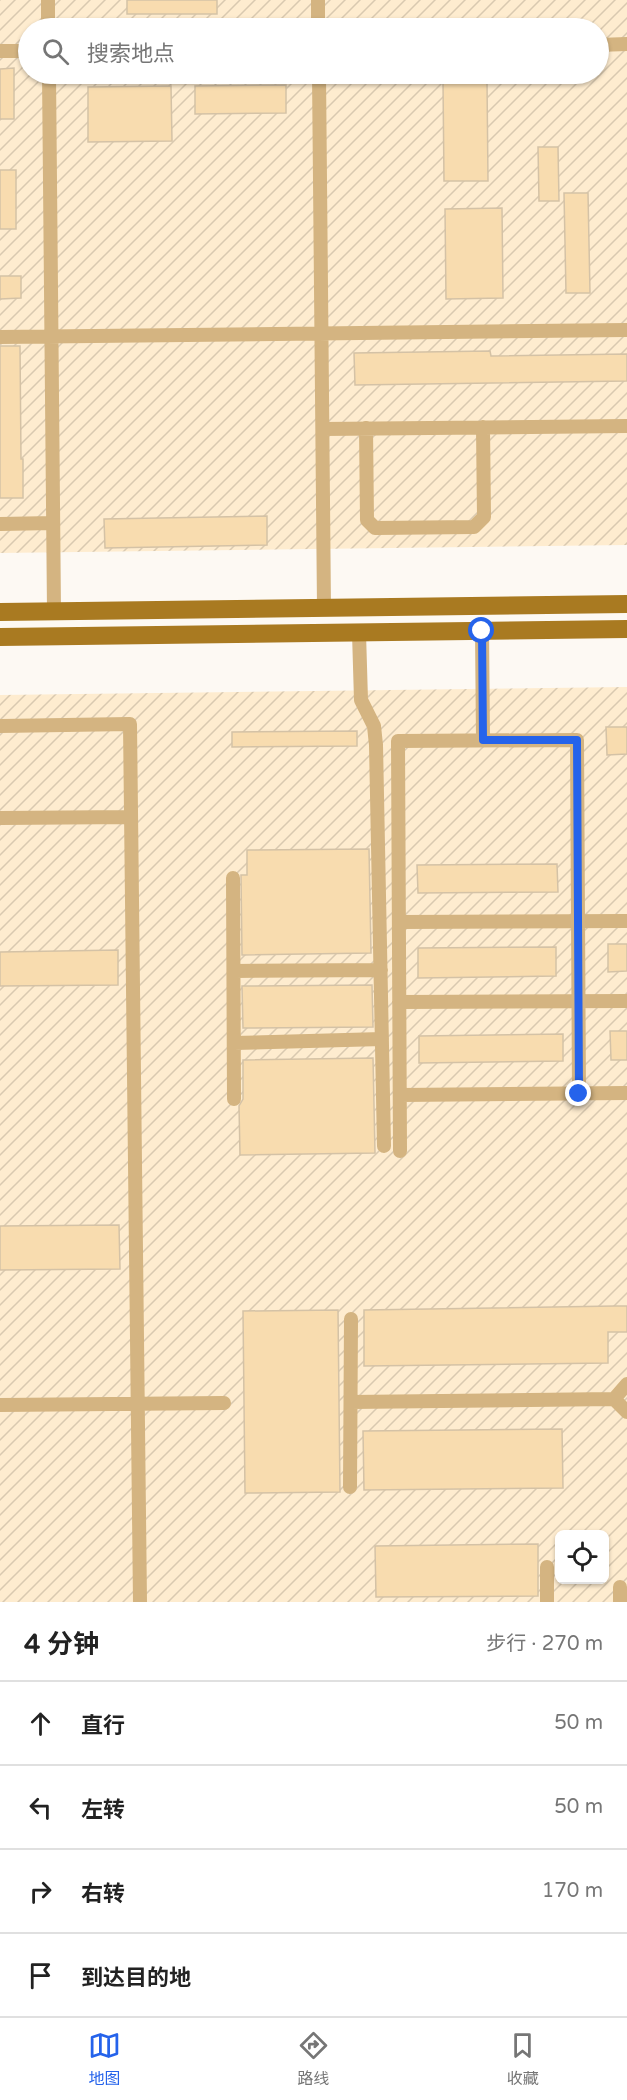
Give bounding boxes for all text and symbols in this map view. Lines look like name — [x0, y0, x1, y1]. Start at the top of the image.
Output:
search box — [18, 18, 609, 84]
icon: search — [39, 35, 72, 68]
text: 搜索地点 — [87, 41, 175, 67]
route start — [468, 617, 494, 643]
route end — [565, 1080, 591, 1106]
map controls — [555, 1530, 609, 1584]
button: locate — [555, 1530, 609, 1584]
text: 4 分钟 — [24, 1629, 99, 1660]
text: 步行 · 270 m — [486, 1632, 603, 1656]
icon: ahead — [24, 1707, 57, 1740]
text: 50 m — [554, 1711, 603, 1735]
text: 直行 — [81, 1713, 125, 1739]
icon: left — [24, 1791, 57, 1824]
text: 50 m — [554, 1795, 603, 1819]
text: 左转 — [81, 1797, 125, 1823]
icon: right — [24, 1875, 57, 1908]
text: 170 m — [542, 1879, 603, 1903]
text: 右转 — [81, 1881, 125, 1907]
icon: arrive — [24, 1959, 57, 1992]
text: 到达目的地 — [81, 1965, 191, 1991]
tab: 地图 — [88, 2029, 121, 2089]
tab: 路线 — [297, 2029, 330, 2089]
tab: 收藏 — [506, 2029, 539, 2089]

